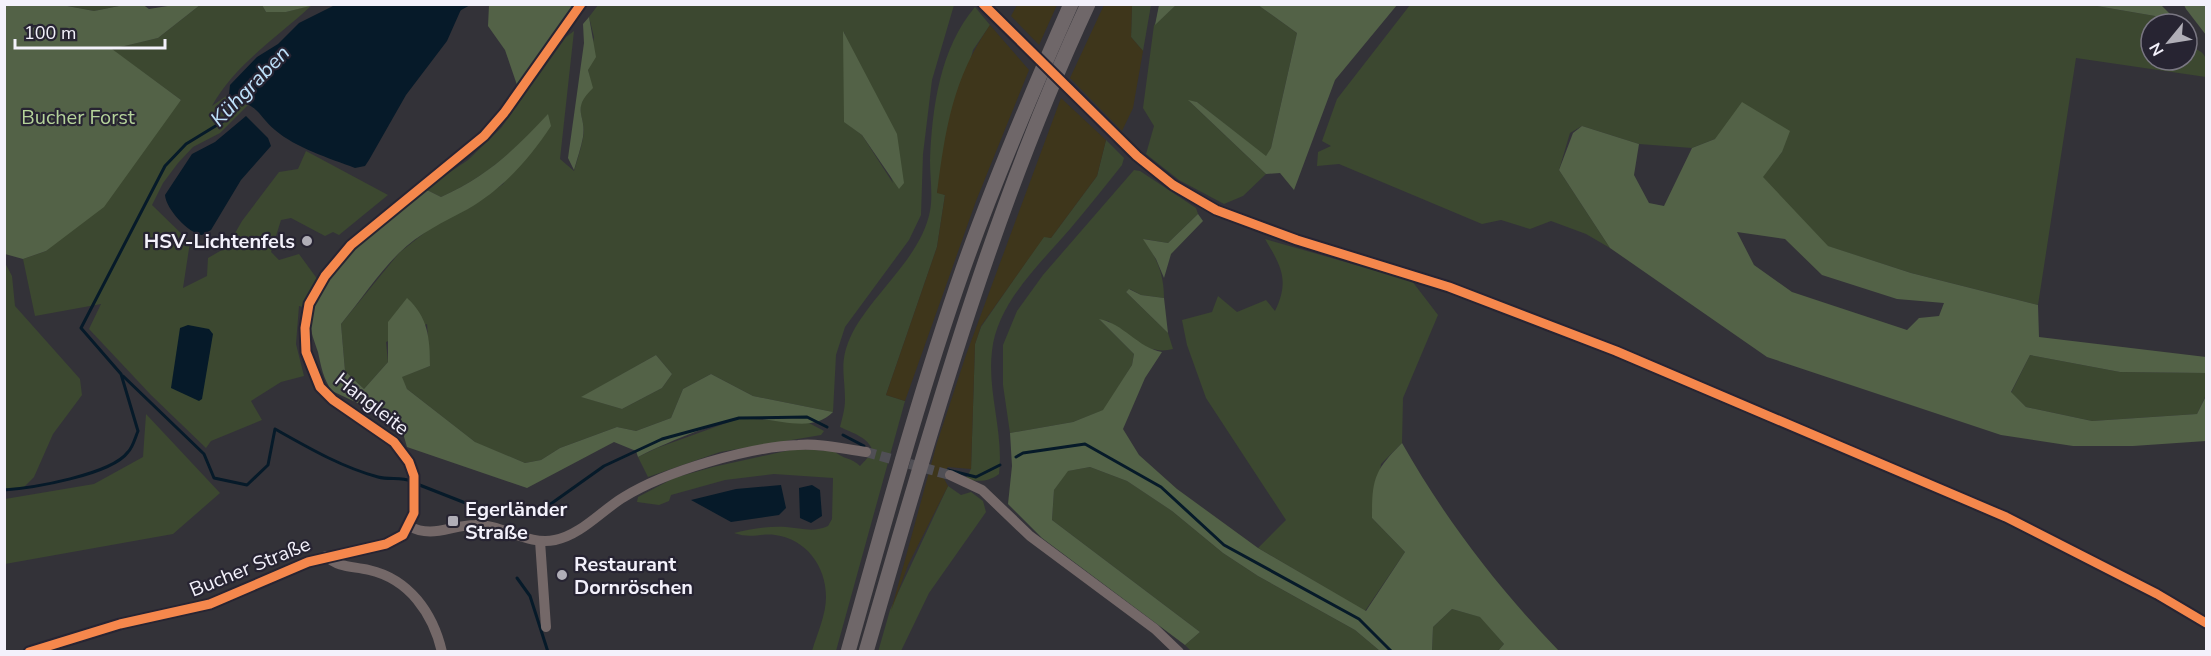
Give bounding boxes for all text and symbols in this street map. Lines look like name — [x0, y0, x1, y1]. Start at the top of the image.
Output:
scale bar — [15, 12, 165, 50]
north arrow — [2139, 12, 2199, 72]
text: 100 m — [24, 21, 76, 45]
text: N — [2144, 38, 2169, 60]
water label: Kühgraben — [204, 39, 296, 133]
park label: Bucher Forst — [21, 104, 136, 131]
place label: HSV-Lichtenfels — [144, 228, 295, 255]
marker: HSV-Lichtenfels — [300, 234, 314, 248]
street label: Hangleite — [329, 366, 415, 442]
place label: Egerländer Straße — [465, 496, 567, 546]
marker: Egerländer Straße — [446, 514, 460, 528]
street label: Bucher Straße — [186, 530, 314, 604]
place label: Restaurant Dornröschen — [574, 551, 693, 601]
marker: Restaurant Dornröschen — [555, 568, 569, 582]

